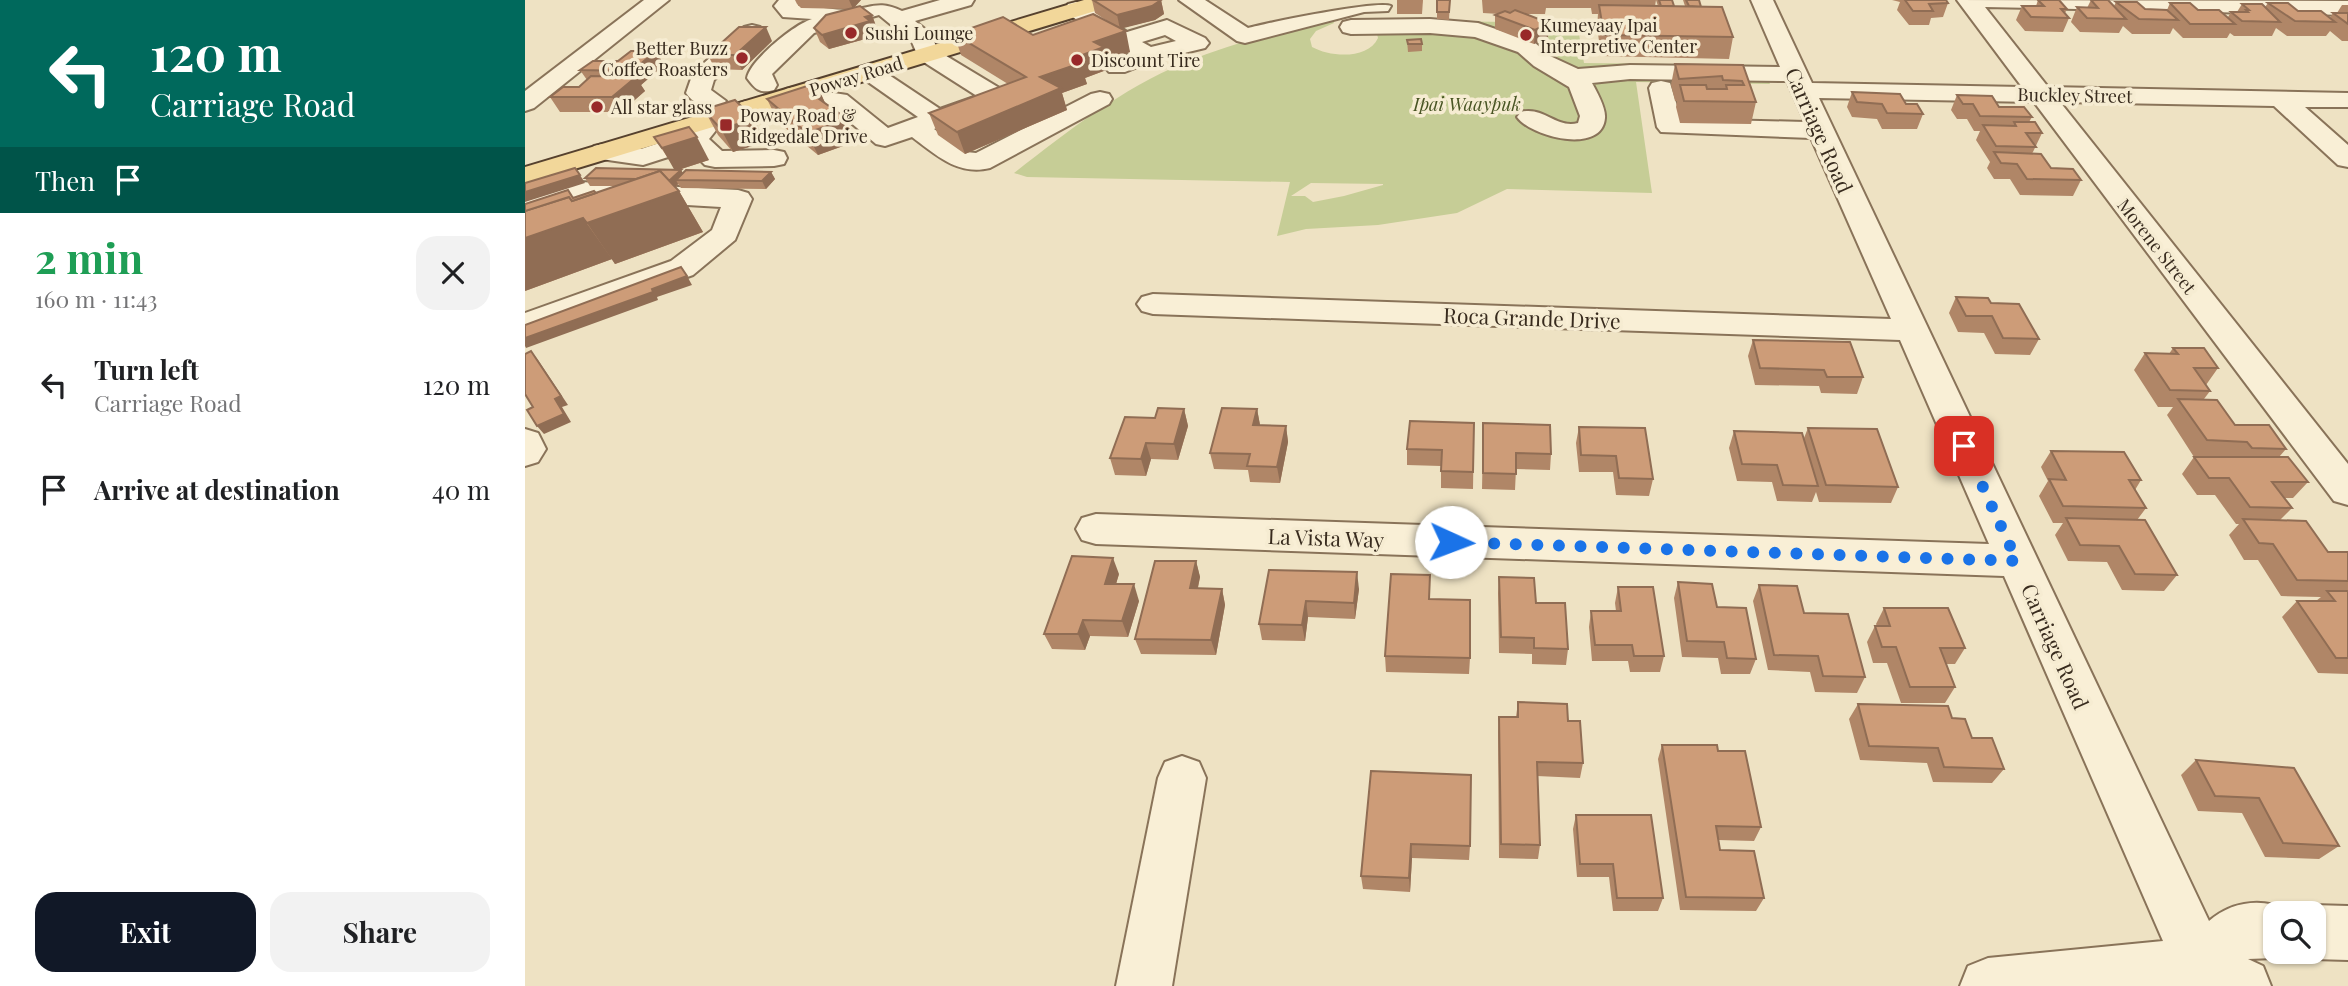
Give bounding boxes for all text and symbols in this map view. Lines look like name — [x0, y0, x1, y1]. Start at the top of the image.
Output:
place label: Kumeyaay Ipai Interpretive Center — [1540, 13, 1697, 58]
text: 120 m — [150, 19, 282, 84]
place label: Sushi Lounge — [865, 21, 973, 45]
marker: Sushi Lounge — [843, 25, 859, 41]
marker: Kumeyaay Ipai Interpretive Center — [1518, 27, 1534, 43]
icon: left — [35, 28, 126, 119]
place label: Better Buzz Coffee Roasters — [602, 36, 728, 81]
place label: Discount Tire — [1091, 48, 1200, 72]
marker: Better Buzz Coffee Roasters — [734, 50, 750, 66]
street label: Poway Road — [806, 50, 906, 102]
marker: Discount Tire — [1069, 52, 1085, 68]
street label: Carriage Road — [1780, 63, 1860, 197]
text: Carriage Road — [150, 82, 355, 125]
street label: Buckley Street — [2017, 82, 2133, 108]
park label: Ipai Waaypuk — [1412, 92, 1521, 116]
place label: All star glass — [610, 95, 712, 119]
marker: All star glass — [589, 99, 605, 115]
place label: Poway Road & Ridgedale Drive — [740, 103, 868, 148]
marker: Poway Road & Ridgedale Drive — [718, 117, 734, 133]
icon: arrive — [109, 161, 147, 199]
text: Then — [35, 163, 95, 198]
street label: Morene Street — [2112, 193, 2202, 299]
text: 2 min — [35, 229, 143, 285]
button: close — [416, 236, 490, 310]
text: 160 m · 11:43 — [35, 283, 157, 314]
street label: Roca Grande Drive — [1443, 300, 1621, 334]
text: Turn left — [94, 352, 199, 387]
icon: left — [35, 366, 73, 404]
text: 120 m — [423, 367, 490, 402]
text: Carriage Road — [94, 387, 242, 418]
pin — [1934, 416, 1994, 476]
icon: arrive — [1945, 427, 1983, 465]
icon: arrive — [35, 471, 73, 509]
text: Arrive at destination — [94, 472, 340, 507]
text: 40 m — [432, 472, 490, 507]
position arrow — [1414, 505, 1488, 579]
street label: La Vista Way — [1267, 521, 1385, 553]
street label: Carriage Road — [2016, 579, 2096, 713]
button: Exit — [35, 892, 256, 972]
button: Share — [270, 892, 490, 972]
map controls — [2263, 901, 2326, 964]
button: search — [2263, 901, 2326, 964]

